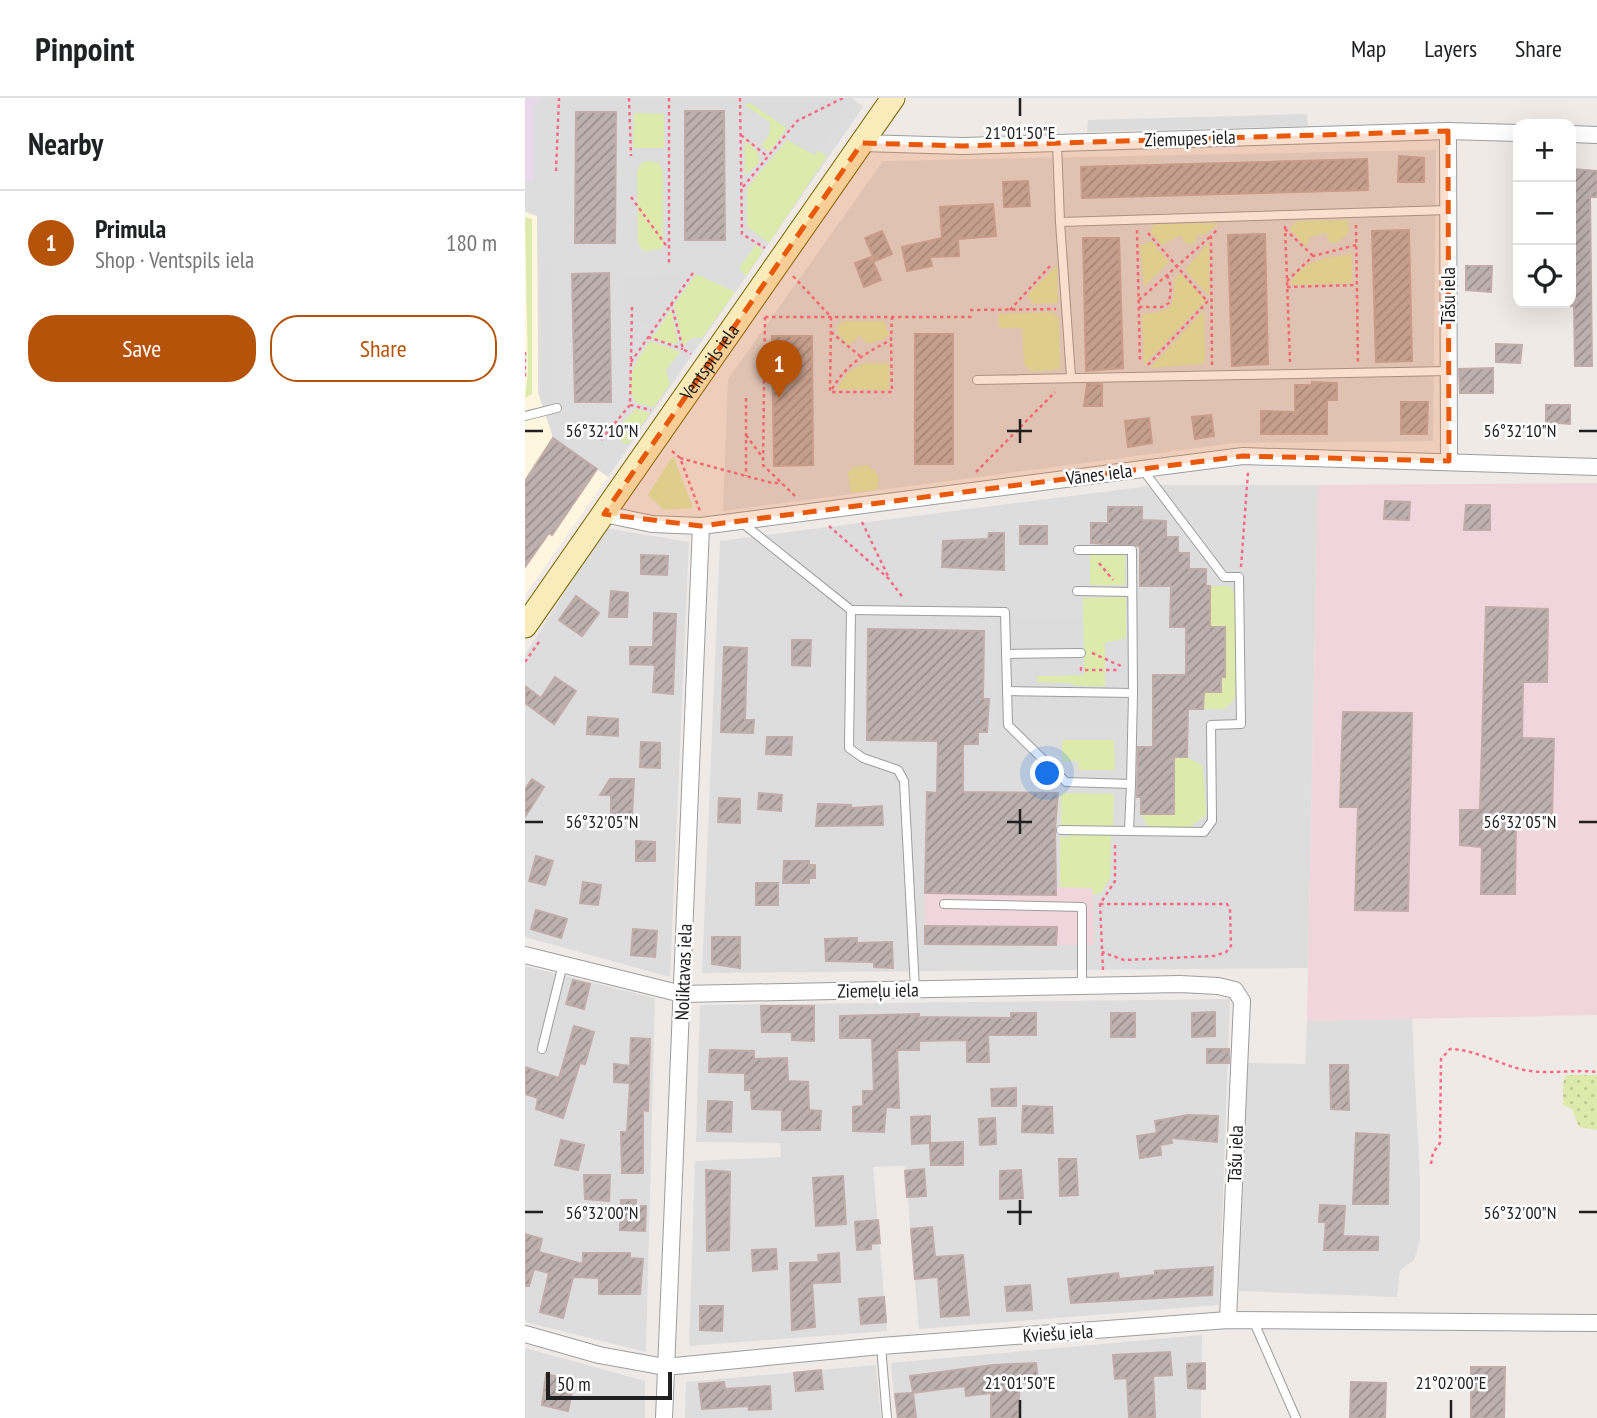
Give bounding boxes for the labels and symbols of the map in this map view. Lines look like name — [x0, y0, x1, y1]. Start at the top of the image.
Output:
text: 21°01'50"E — [985, 121, 1055, 144]
street label: Ziemupes iela — [1144, 124, 1236, 152]
street label: Tāšu iela — [1436, 267, 1460, 325]
street label: Ventspils iela — [674, 319, 744, 405]
pin: 1 — [756, 340, 802, 398]
text: 56°32'10"N — [566, 419, 638, 442]
text: 56°32'10"N — [1484, 419, 1556, 442]
street label: Vānes iela — [1064, 458, 1133, 490]
your location — [1030, 756, 1064, 790]
text: 56°32'05"N — [566, 810, 638, 833]
text: 56°32'05"N — [1484, 810, 1556, 833]
street label: Noliktavas iela — [669, 923, 697, 1021]
street label: Ziemeļu iela — [837, 977, 919, 1003]
street label: Tāšu iela — [1222, 1125, 1248, 1183]
text: 56°32'00"N — [566, 1201, 638, 1224]
text: 56°32'00"N — [1484, 1201, 1556, 1224]
street label: Kviešu iela — [1022, 1319, 1094, 1347]
scale bar — [546, 1369, 672, 1401]
text: 21°01'50"E — [985, 1371, 1055, 1394]
text: 21°02'00"E — [1416, 1371, 1486, 1394]

